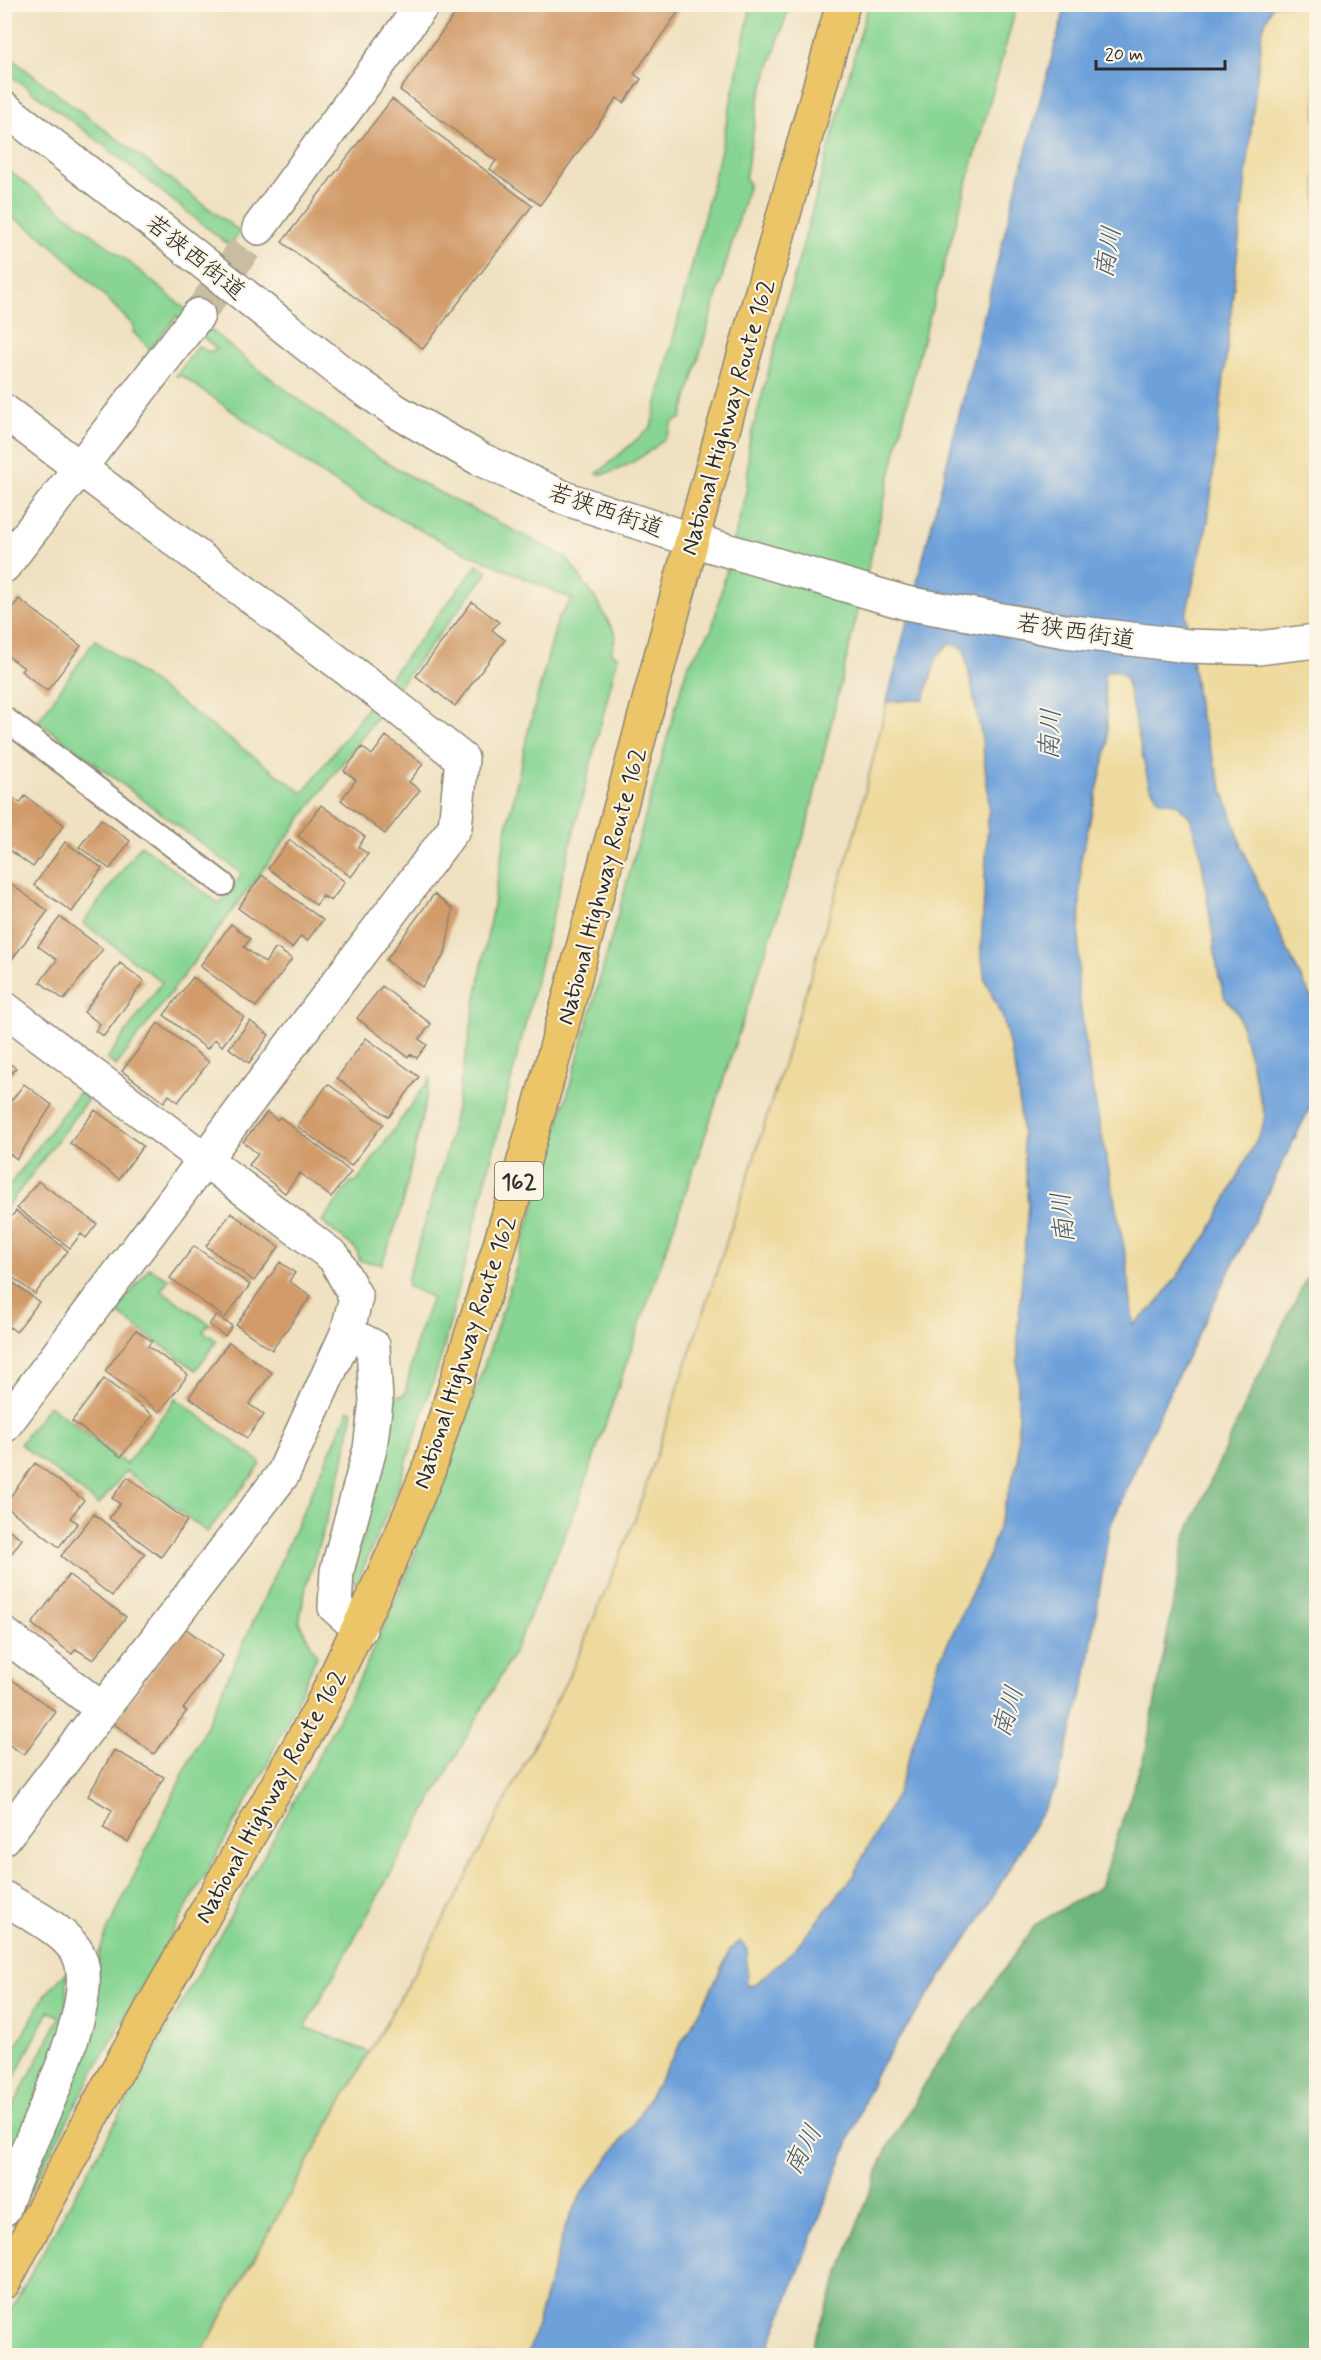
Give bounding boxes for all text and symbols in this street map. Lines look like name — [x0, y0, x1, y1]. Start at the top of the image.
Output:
scale bar — [1096, 33, 1225, 71]
text: 20 m — [1105, 43, 1143, 67]
street label: 若狭西街道 — [139, 208, 251, 308]
water label: 南川 — [1088, 224, 1130, 281]
street label: National Highway Route 162 — [674, 276, 783, 559]
street label: 若狭西街道 — [544, 477, 667, 546]
street label: 若狭西街道 — [1014, 608, 1137, 657]
water label: 南川 — [1033, 707, 1069, 761]
street label: National Highway Route 162 — [550, 744, 654, 1028]
road number: 162 — [495, 1162, 543, 1200]
water label: 南川 — [1045, 1190, 1083, 1245]
street label: National Highway Route 162 — [407, 1212, 524, 1493]
street label: National Highway Route 162 — [188, 1664, 354, 1929]
water label: 南川 — [985, 1682, 1033, 1741]
water label: 南川 — [777, 2119, 831, 2181]

